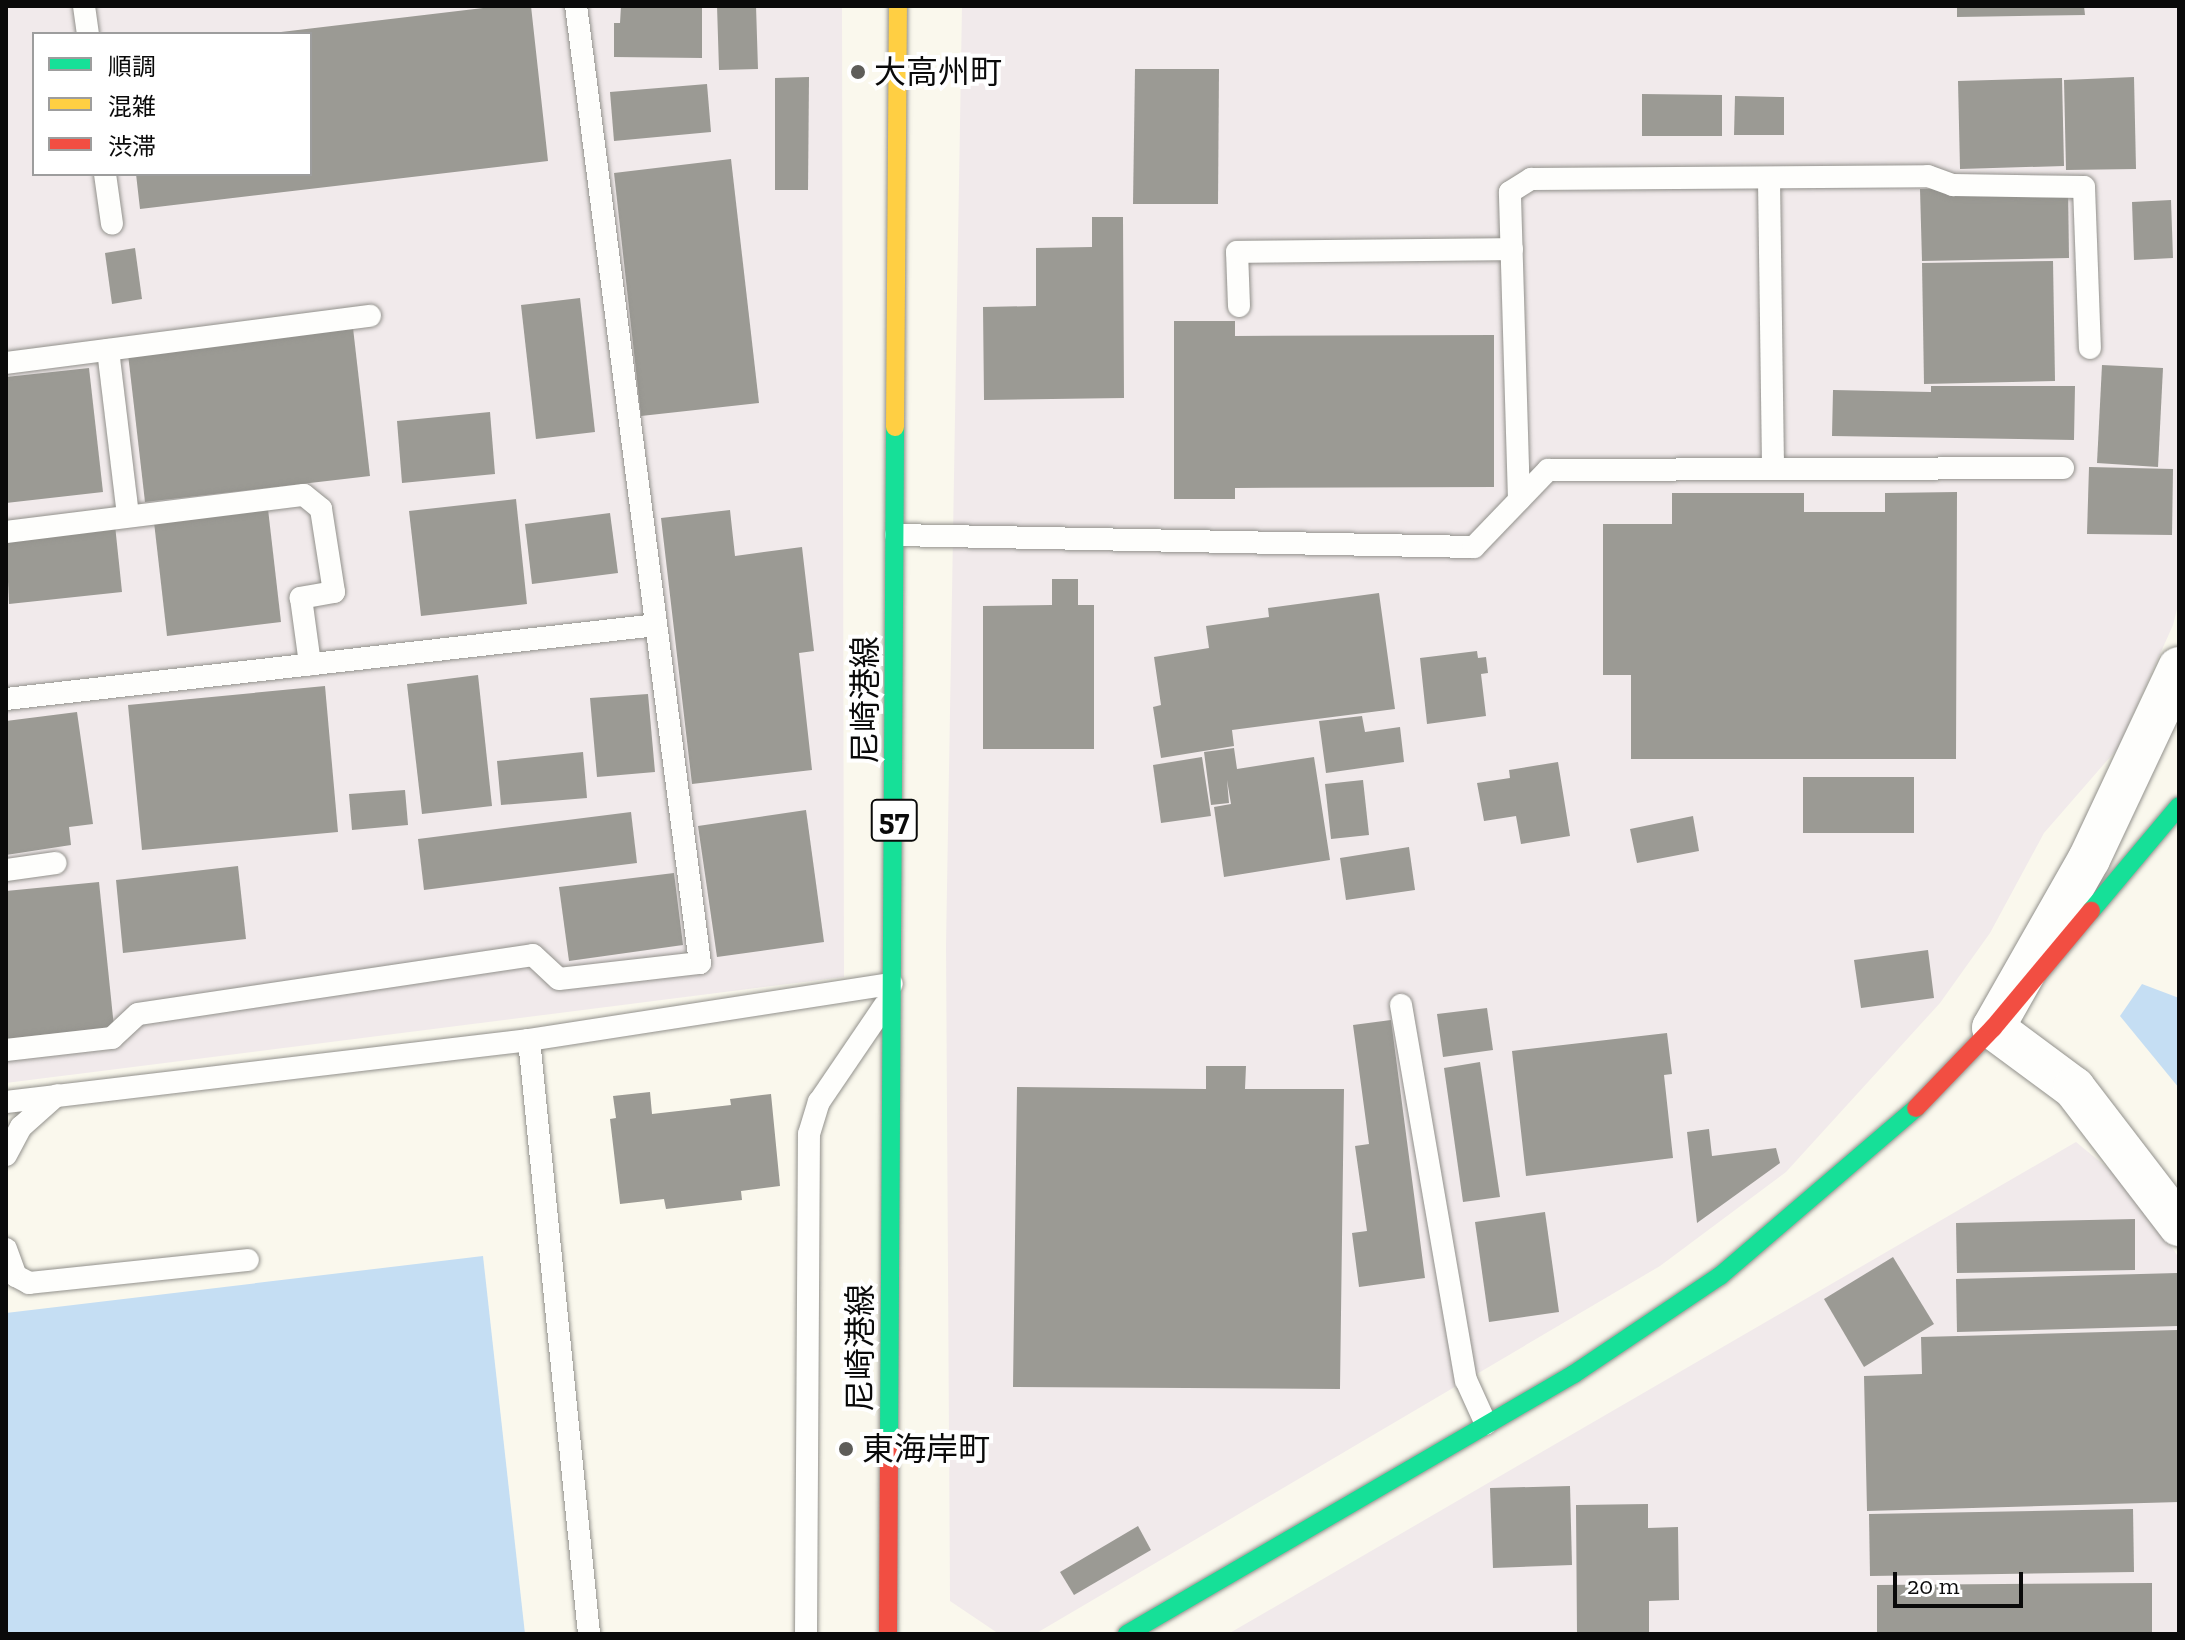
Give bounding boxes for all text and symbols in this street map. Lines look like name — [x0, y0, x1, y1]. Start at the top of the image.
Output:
legend — [32, 32, 312, 176]
text: 順調 — [108, 52, 156, 81]
place label: 大高州町 — [874, 53, 1002, 91]
marker: 大高州町 — [849, 63, 867, 81]
text: 混雑 — [108, 92, 156, 121]
text: 渋滞 — [108, 132, 156, 161]
street label: 尼崎港線 — [846, 636, 884, 764]
road number: 57 — [870, 794, 918, 846]
street label: 尼崎港線 — [841, 1284, 879, 1412]
place label: 東海岸町 — [862, 1430, 990, 1468]
marker: 東海岸町 — [837, 1440, 855, 1458]
scale bar — [1897, 1556, 2027, 1606]
text: 20 m — [1907, 1571, 1959, 1600]

